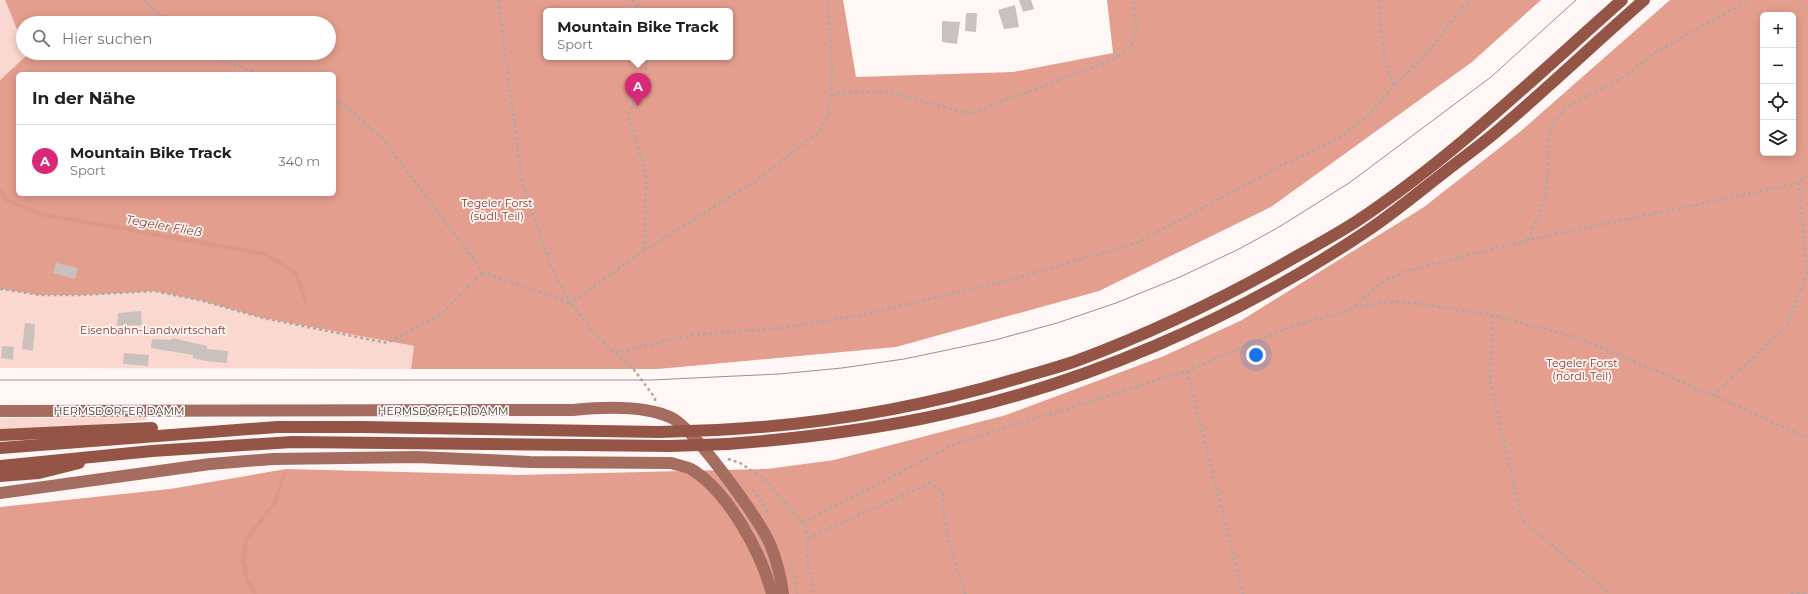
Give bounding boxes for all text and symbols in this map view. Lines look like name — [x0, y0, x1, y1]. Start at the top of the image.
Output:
popup — [543, 8, 733, 60]
map controls — [1760, 12, 1796, 156]
button: + — [1760, 12, 1796, 48]
search box — [16, 16, 336, 60]
text: Mountain Bike Track — [557, 17, 719, 36]
icon: search — [30, 27, 52, 49]
text: Hier suchen — [62, 29, 152, 48]
text: Sport — [557, 36, 593, 52]
button: − — [1760, 48, 1796, 84]
pin: A — [625, 73, 651, 106]
button: locate — [1760, 84, 1796, 120]
text: In der Nähe — [32, 88, 136, 108]
button: layers — [1760, 120, 1796, 156]
text: Mountain Bike Track — [70, 143, 232, 162]
text: A — [40, 153, 50, 169]
text: 340 m — [278, 153, 320, 169]
text: Sport — [70, 162, 106, 178]
park label: Tegeler Forst (südl. Teil) — [461, 196, 533, 223]
water label: Tegeler Fließ — [125, 211, 203, 240]
park label: Eisenbahn-Landwirtschaft — [80, 323, 226, 337]
your location — [1246, 345, 1266, 365]
park label: Tegeler Forst (nördl. Teil) — [1546, 356, 1618, 383]
street label: HERMSDORFER DAMM — [54, 404, 184, 418]
street label: HERMSDORFER DAMM — [378, 404, 508, 418]

